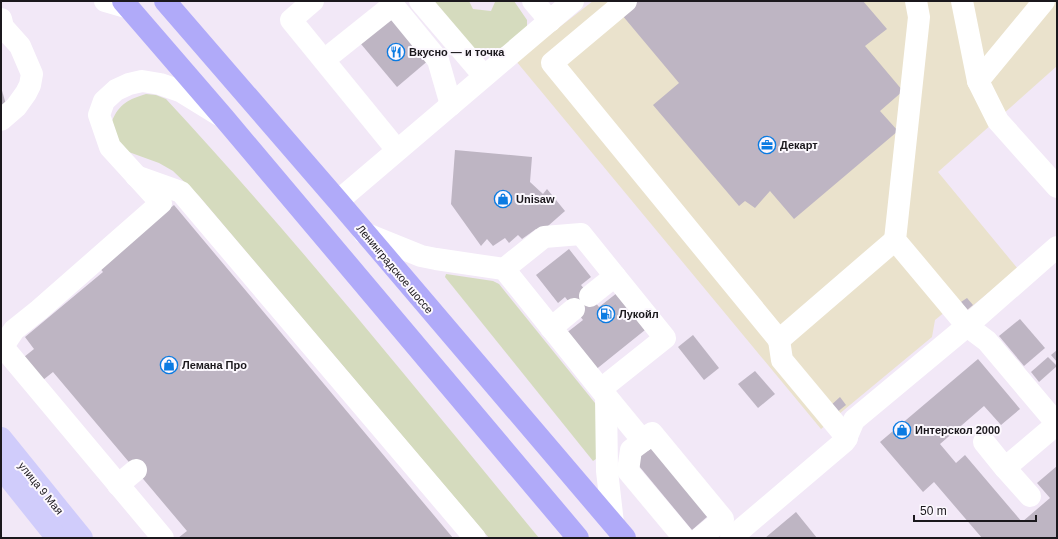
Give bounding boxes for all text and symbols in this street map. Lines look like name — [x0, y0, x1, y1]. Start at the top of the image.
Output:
restaurant icon: Вкусно — и точка — [386, 42, 406, 62]
place label: Вкусно — и точка — [409, 46, 505, 58]
office icon: Декарт — [757, 135, 777, 155]
place label: Декарт — [780, 139, 818, 151]
shop icon: Unisaw — [493, 189, 513, 209]
place label: Unisaw — [516, 193, 555, 205]
street label: Ленинградское шоссе — [354, 222, 436, 316]
fuel station icon: Лукойл — [596, 304, 616, 324]
place label: Лукойл — [619, 308, 659, 320]
shop icon: Лемана Про — [159, 355, 179, 375]
place label: Лемана Про — [182, 359, 247, 371]
shop icon: Интерскол 2000 — [892, 420, 912, 440]
place label: Интерскол 2000 — [915, 424, 1000, 436]
street label: улица 9 Мая — [16, 459, 66, 517]
scale bar — [914, 497, 1036, 523]
text: 50 m — [920, 504, 947, 518]

